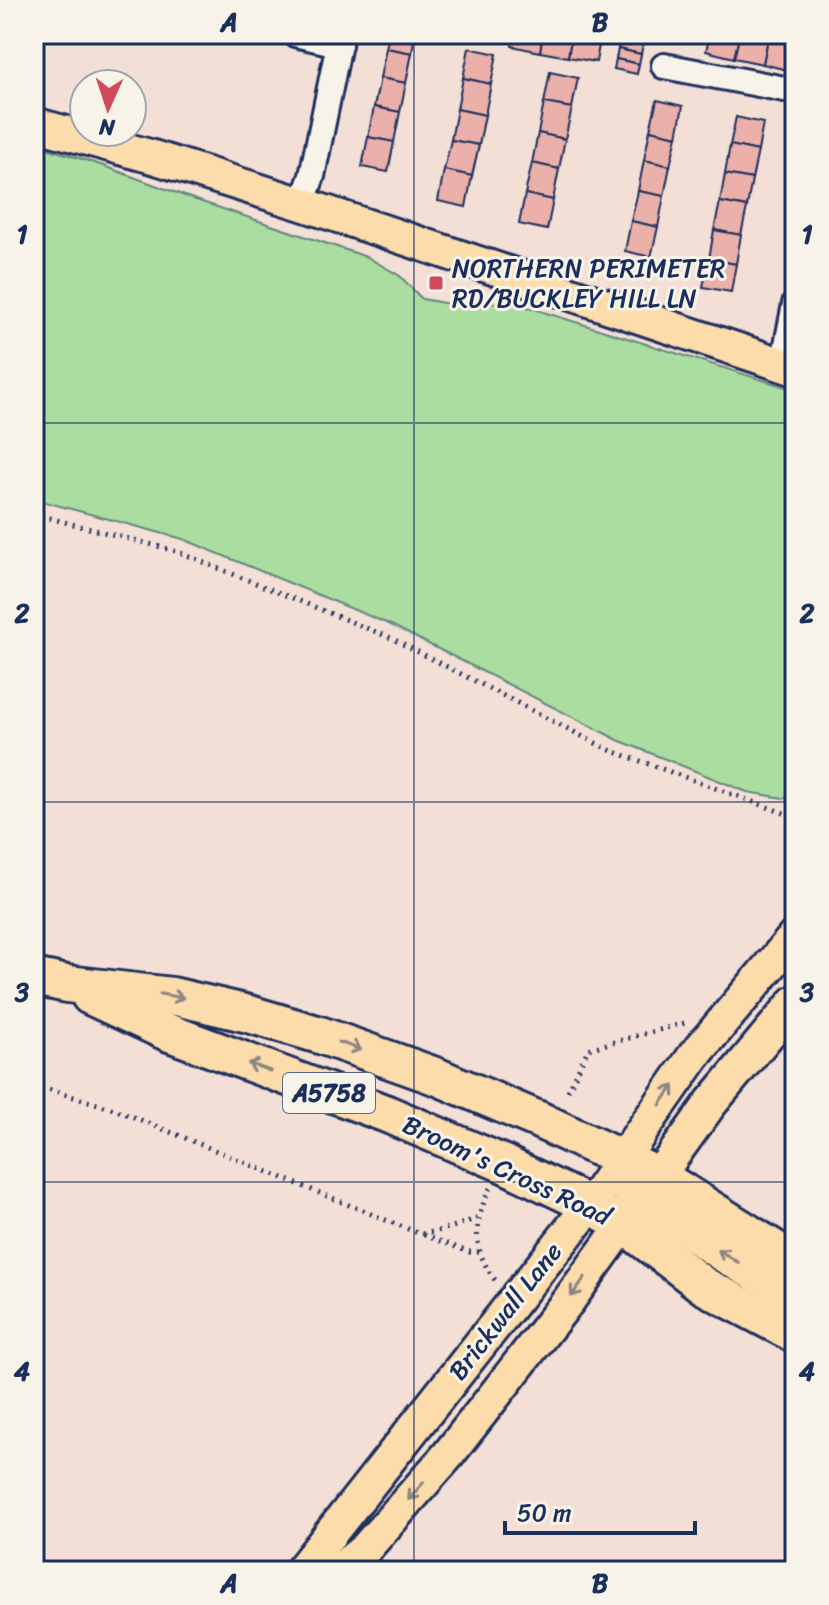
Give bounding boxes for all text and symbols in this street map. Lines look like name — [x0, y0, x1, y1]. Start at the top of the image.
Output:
text: A — [219, 0, 238, 45]
text: B — [592, 0, 609, 45]
north arrow — [68, 68, 148, 148]
text: N — [98, 108, 117, 147]
text: 1 — [16, 211, 28, 257]
text: 1 — [801, 211, 813, 257]
place label: NORTHERN PERIMETER RD/BUCKLEY HILL LN — [452, 245, 726, 321]
marker: NORTHERN PERIMETER RD/BUCKLEY HILL LN — [427, 274, 445, 292]
text: 2 — [13, 590, 30, 636]
text: 2 — [798, 590, 815, 636]
text: 3 — [14, 969, 30, 1015]
text: 3 — [799, 969, 815, 1015]
one-way arrow — [159, 990, 184, 1005]
one-way arrow — [338, 1040, 363, 1055]
one-way arrow — [248, 1059, 272, 1073]
road number: A5758 — [283, 1073, 375, 1113]
one-way arrow — [659, 1084, 675, 1106]
street label: Broom's Cross Road — [395, 1101, 621, 1240]
street label: Brickwall Lane — [436, 1231, 574, 1391]
one-way arrow — [717, 1248, 740, 1264]
one-way arrow — [570, 1276, 586, 1298]
text: 4 — [14, 1348, 30, 1394]
text: 4 — [799, 1348, 815, 1394]
one-way arrow — [407, 1480, 425, 1500]
scale bar — [505, 1485, 695, 1535]
text: 50 m — [517, 1492, 572, 1534]
text: A — [219, 1560, 238, 1605]
text: B — [592, 1560, 609, 1605]

